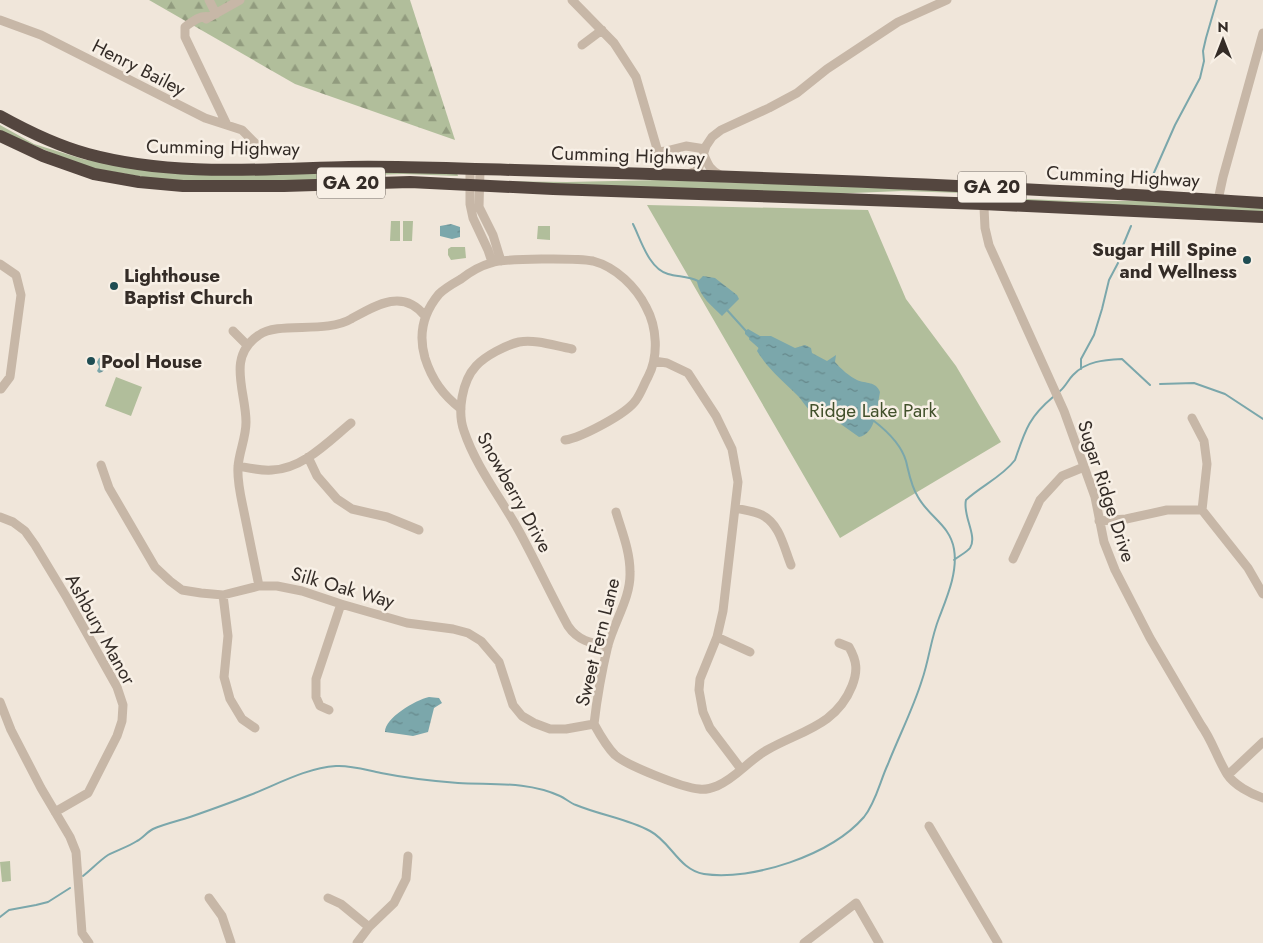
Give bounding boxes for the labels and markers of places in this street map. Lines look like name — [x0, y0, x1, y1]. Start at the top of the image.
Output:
place label: Sugar Hill Spine and Wellness — [1092, 236, 1237, 285]
marker: Sugar Hill Spine and Wellness — [1241, 254, 1253, 266]
place label: Lighthouse Baptist Church — [124, 262, 253, 311]
marker: Lighthouse Baptist Church — [108, 280, 120, 292]
place label: Pool House — [101, 348, 202, 375]
marker: Pool House — [85, 355, 97, 367]

